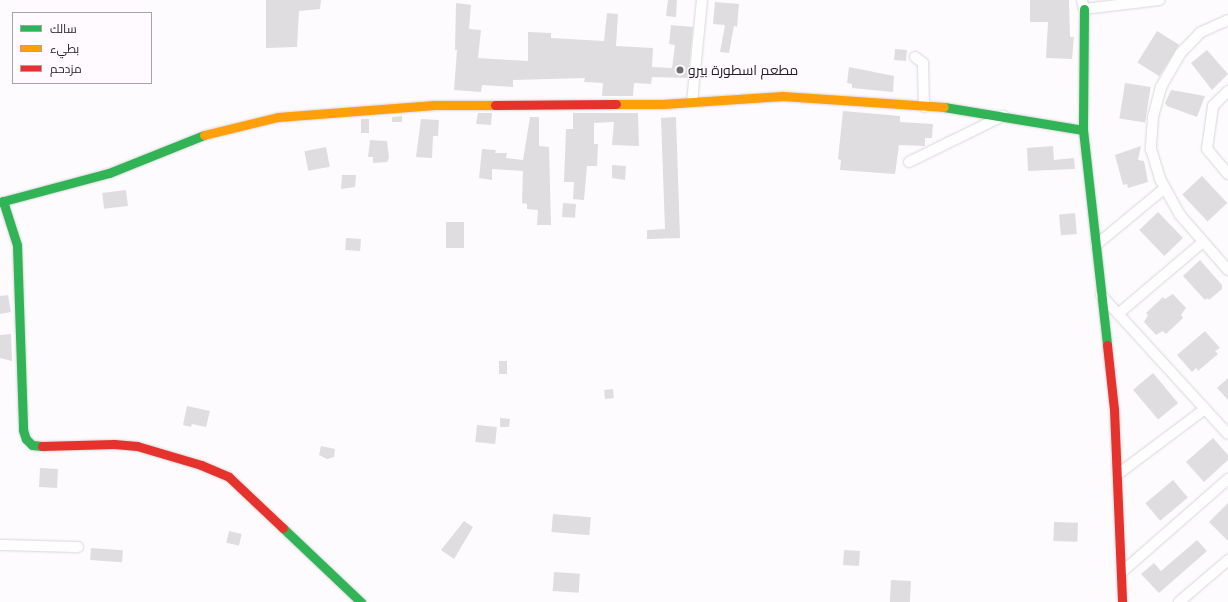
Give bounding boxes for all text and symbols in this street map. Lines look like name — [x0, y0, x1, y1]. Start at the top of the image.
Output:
legend — [12, 12, 152, 84]
text: سالك — [50, 22, 77, 36]
text: بطيء — [50, 42, 79, 56]
text: مزدحم — [50, 62, 82, 76]
place label: مطعم اسطورة بيرو — [688, 62, 798, 78]
marker: مطعم اسطورة بيرو — [675, 65, 685, 75]

